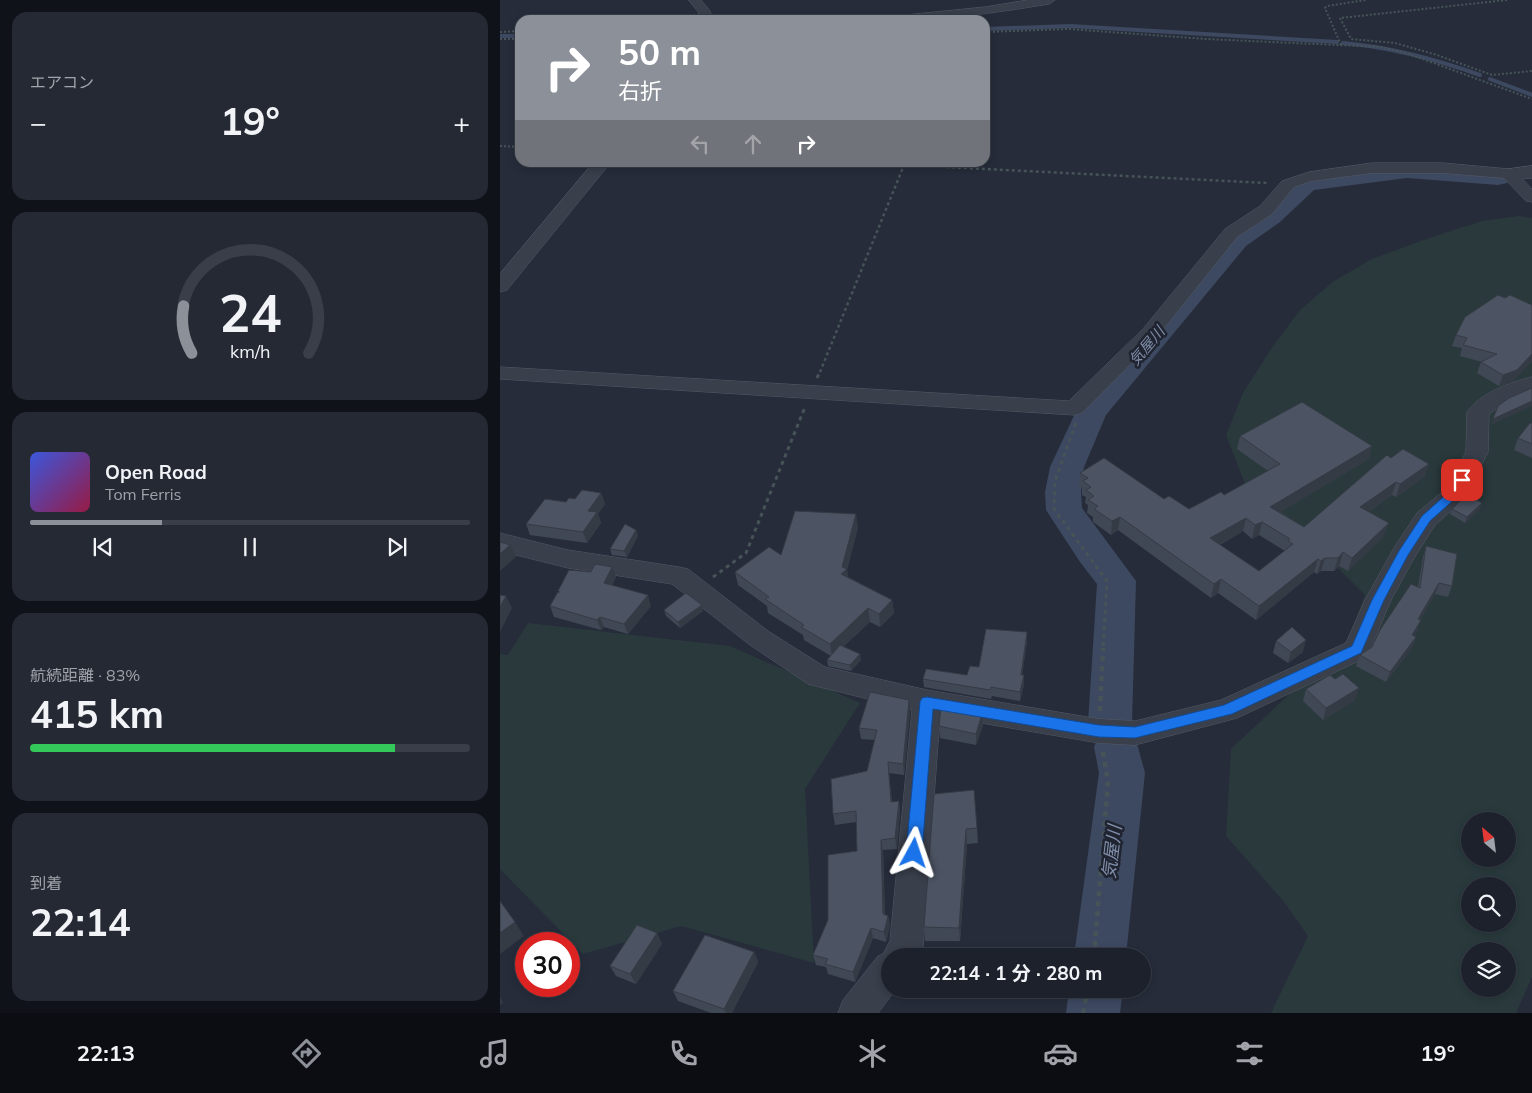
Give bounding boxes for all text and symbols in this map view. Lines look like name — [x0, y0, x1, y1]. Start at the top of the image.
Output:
text: 50 m — [618, 30, 701, 74]
icon: right — [535, 35, 600, 100]
text: エアコン — [30, 72, 94, 92]
text: 右折 — [618, 77, 662, 105]
text: 19° — [220, 97, 280, 145]
text: − — [30, 105, 47, 140]
text: + — [453, 105, 470, 140]
icon: left — [686, 130, 714, 158]
icon: ahead — [739, 130, 767, 158]
icon: right — [792, 130, 820, 158]
text: 24 — [219, 280, 281, 345]
water label: 気屋川 — [1125, 321, 1170, 369]
text: km/h — [230, 340, 270, 362]
pin — [1441, 459, 1483, 501]
text: Open Road — [105, 460, 207, 484]
icon: arrive — [1448, 466, 1476, 494]
text: Tom Ferris — [105, 484, 182, 504]
icon: previous — [89, 533, 117, 561]
icon: pause — [236, 533, 264, 561]
icon: next — [383, 533, 411, 561]
text: 航続距離 · 83% — [30, 665, 140, 685]
text: 415 km — [30, 690, 164, 738]
north arrow — [1461, 812, 1516, 868]
map controls — [1461, 812, 1516, 997]
water label: 気屋川 — [1097, 822, 1126, 880]
position arrow — [887, 826, 939, 878]
text: 到着 — [30, 873, 62, 893]
button: search — [1461, 877, 1516, 932]
text: 22:14 — [30, 898, 131, 946]
speed limit sign: 30 — [515, 932, 580, 997]
button: layers — [1461, 942, 1516, 997]
text: 22:14 · 1 分 · 280 m — [930, 961, 1102, 985]
icon: directions — [289, 1036, 324, 1071]
icon: music — [477, 1036, 512, 1071]
icon: phone — [666, 1036, 701, 1071]
icon: climate — [855, 1036, 890, 1071]
icon: car — [1043, 1036, 1078, 1071]
icon: filters — [1232, 1036, 1267, 1071]
text: 22:13 — [77, 1039, 135, 1067]
text: 19° — [1420, 1039, 1455, 1067]

